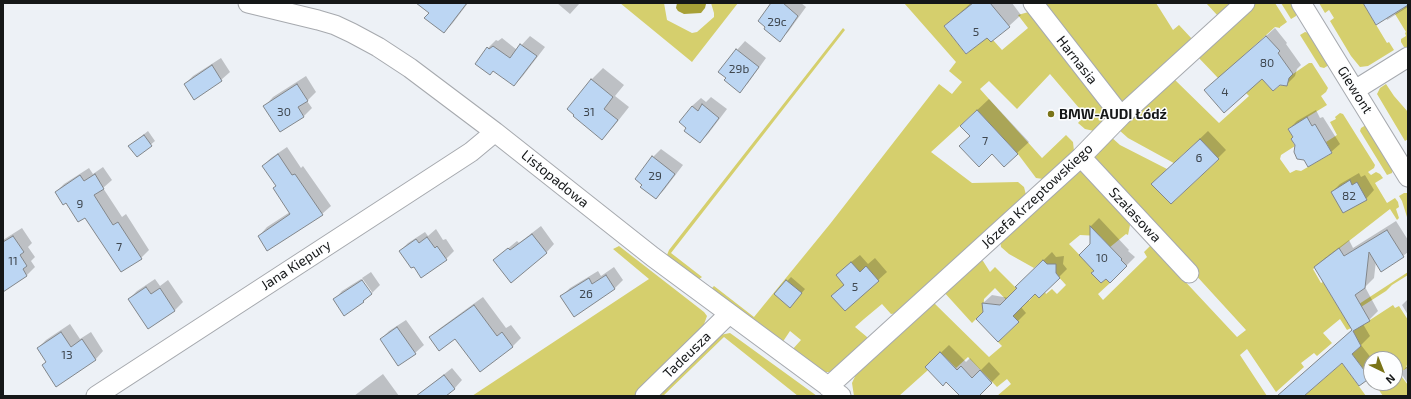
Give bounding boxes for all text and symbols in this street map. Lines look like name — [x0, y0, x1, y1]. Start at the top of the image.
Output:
house number: 29c — [767, 15, 787, 29]
house number: 5 — [973, 25, 979, 39]
street label: Harnasia — [1053, 32, 1101, 88]
house number: 80 — [1260, 56, 1274, 70]
house number: 29b — [729, 62, 749, 76]
street label: Giewont — [1334, 63, 1376, 117]
house number: 4 — [1221, 85, 1229, 99]
house number: 30 — [277, 105, 291, 119]
house number: 31 — [583, 105, 595, 119]
place label: BMW-AUDI Łódź — [1059, 106, 1167, 122]
marker: BMW-AUDI Łódź — [1046, 109, 1056, 119]
house number: 7 — [982, 134, 988, 148]
street label: Józefa Krzeptowskiego — [978, 140, 1096, 252]
street label: Listopadowa — [518, 147, 592, 211]
house number: 6 — [1196, 151, 1202, 165]
house number: 29 — [648, 169, 662, 183]
street label: Szałasowa — [1105, 184, 1165, 246]
house number: 82 — [1342, 189, 1356, 203]
house number: 9 — [77, 197, 83, 211]
street label: Jana Kiepury — [258, 236, 334, 294]
house number: 7 — [116, 240, 122, 254]
house number: 10 — [1096, 251, 1108, 265]
house number: 11 — [8, 254, 18, 268]
house number: 5 — [852, 280, 858, 294]
house number: 26 — [579, 287, 593, 301]
street label: Tadeusza — [660, 328, 714, 382]
house number: 13 — [61, 348, 73, 362]
north arrow — [1363, 351, 1403, 391]
text: N — [1384, 372, 1398, 387]

